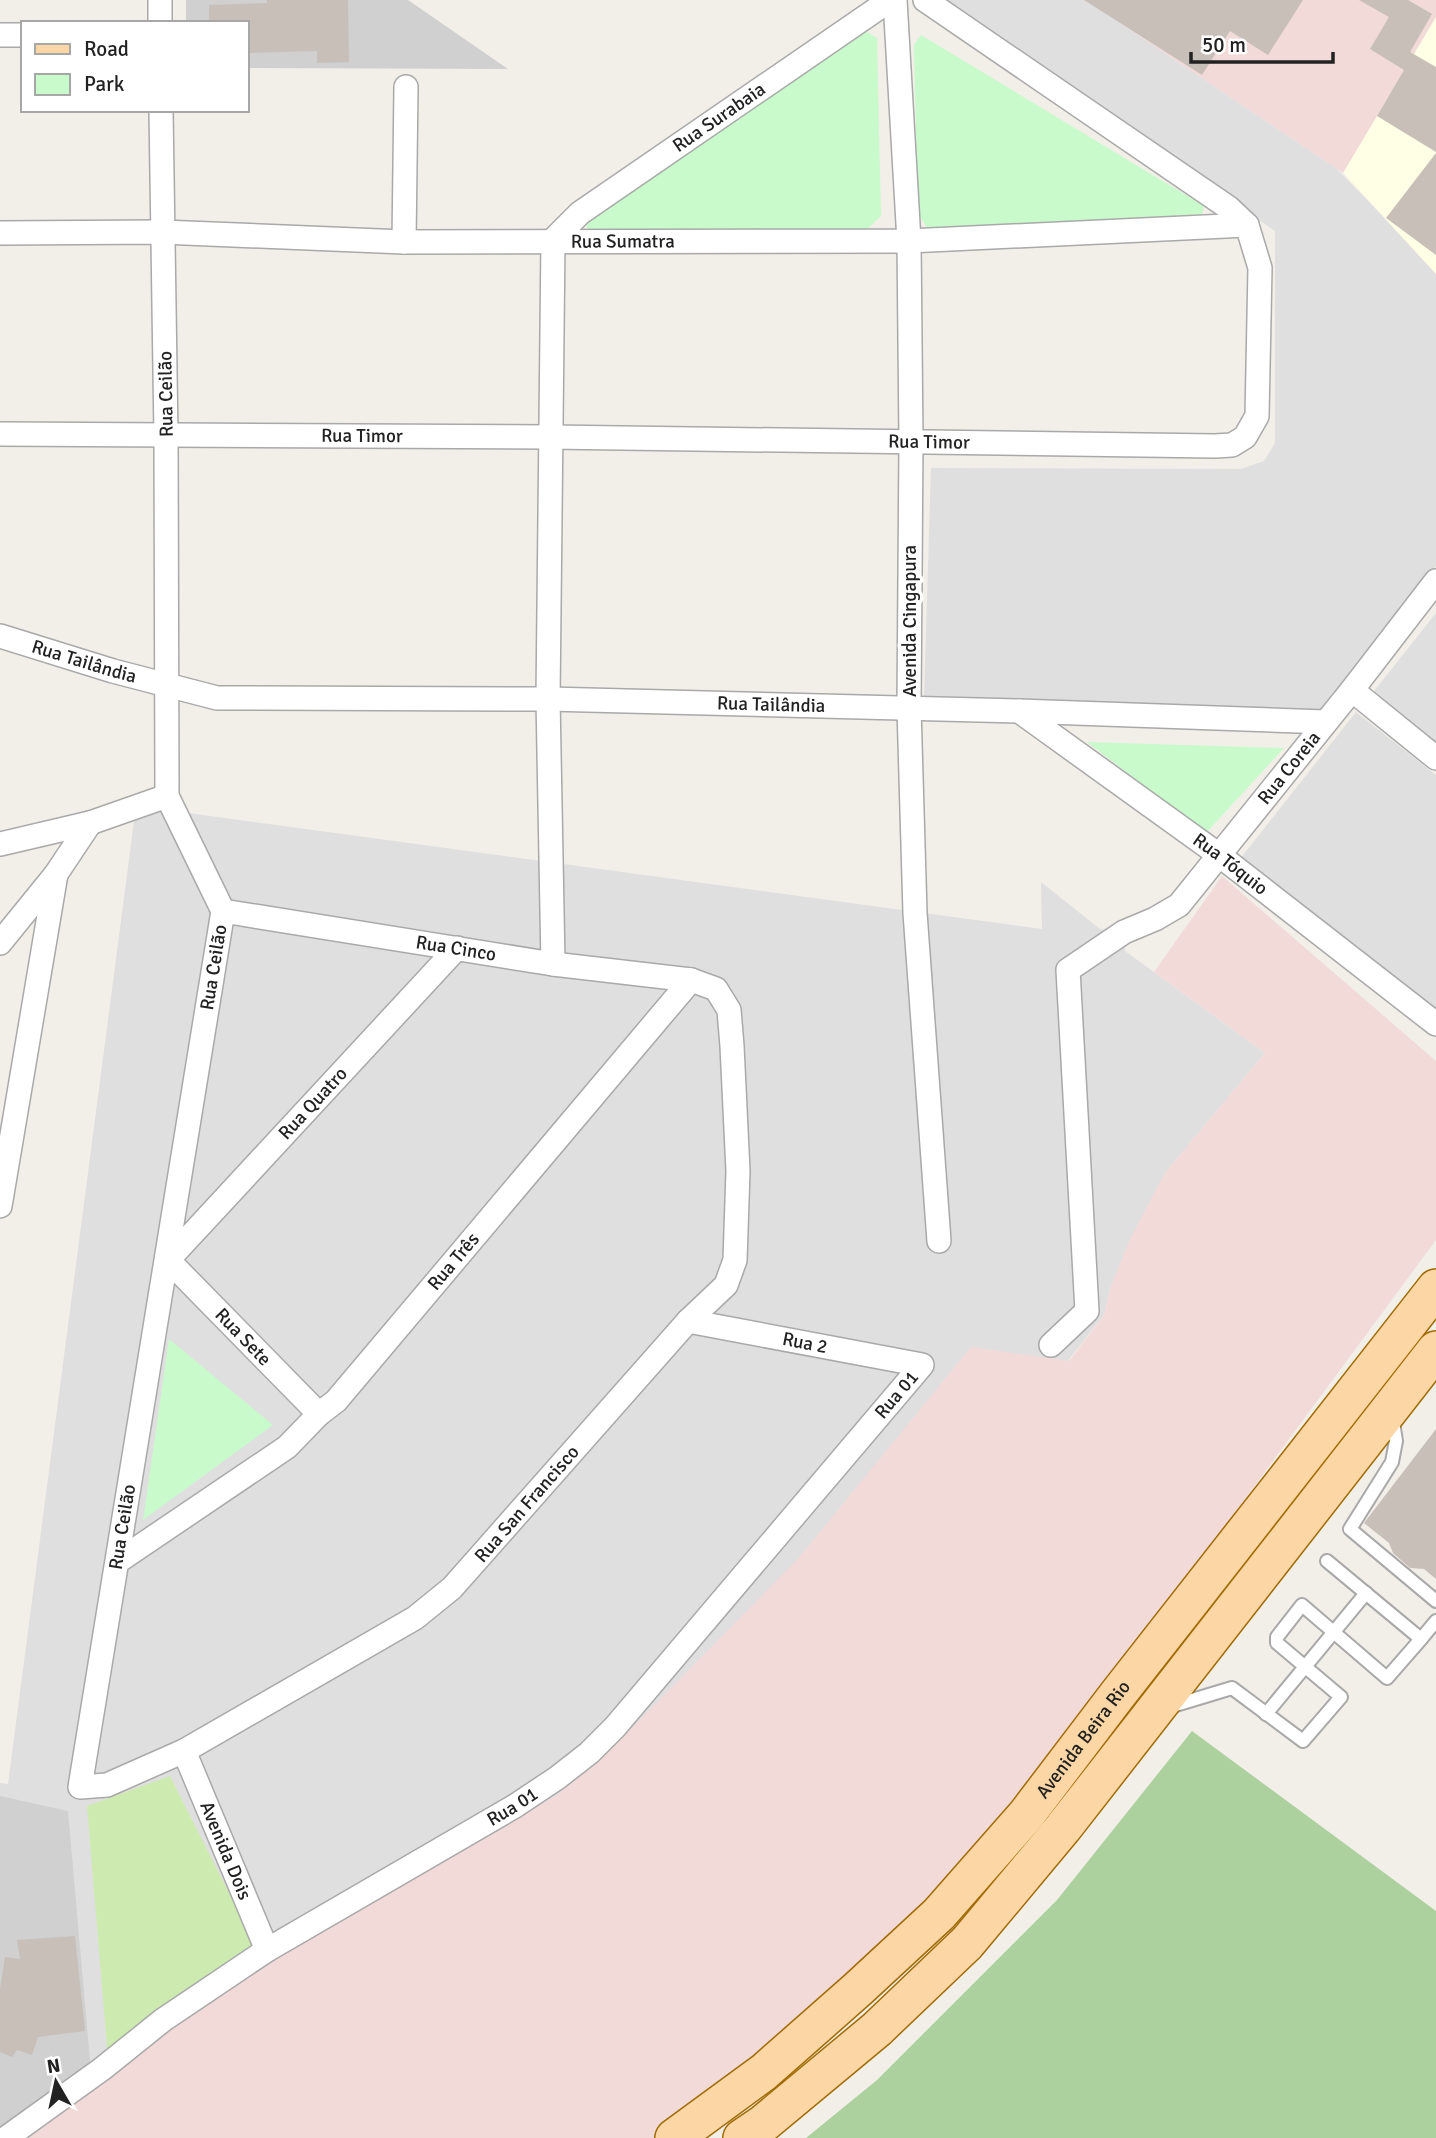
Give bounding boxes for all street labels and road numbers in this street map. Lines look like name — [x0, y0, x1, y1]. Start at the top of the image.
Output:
street label: Rua Surabaia — [668, 77, 770, 158]
street label: Rua Sumatra — [571, 229, 675, 254]
street label: Rua Ceilão — [153, 351, 179, 437]
street label: Rua Timor — [321, 424, 403, 448]
street label: Rua Timor — [888, 430, 970, 455]
street label: Avenida Cingapura — [898, 545, 922, 697]
street label: Rua Tailândia — [29, 635, 139, 689]
street label: Rua Tailândia — [717, 691, 826, 718]
street label: Rua Coreia — [1253, 726, 1326, 810]
street label: Rua Tóquio — [1188, 828, 1273, 901]
street label: Rua Ceilão — [195, 923, 233, 1012]
street label: Rua Cinco — [414, 930, 498, 967]
street label: Rua Quatro — [273, 1062, 353, 1145]
street label: Rua Três — [422, 1228, 485, 1295]
street label: Rua Sete — [210, 1303, 276, 1371]
street label: Rua 2 — [780, 1327, 830, 1359]
street label: Rua 01 — [870, 1366, 924, 1424]
street label: Rua San Francisco — [470, 1440, 585, 1568]
street label: Rua Ceilão — [104, 1482, 141, 1572]
street label: Avenida Beira Rio — [1031, 1676, 1136, 1803]
street label: Rua 01 — [483, 1782, 543, 1832]
street label: Avenida Dois — [194, 1798, 257, 1903]

